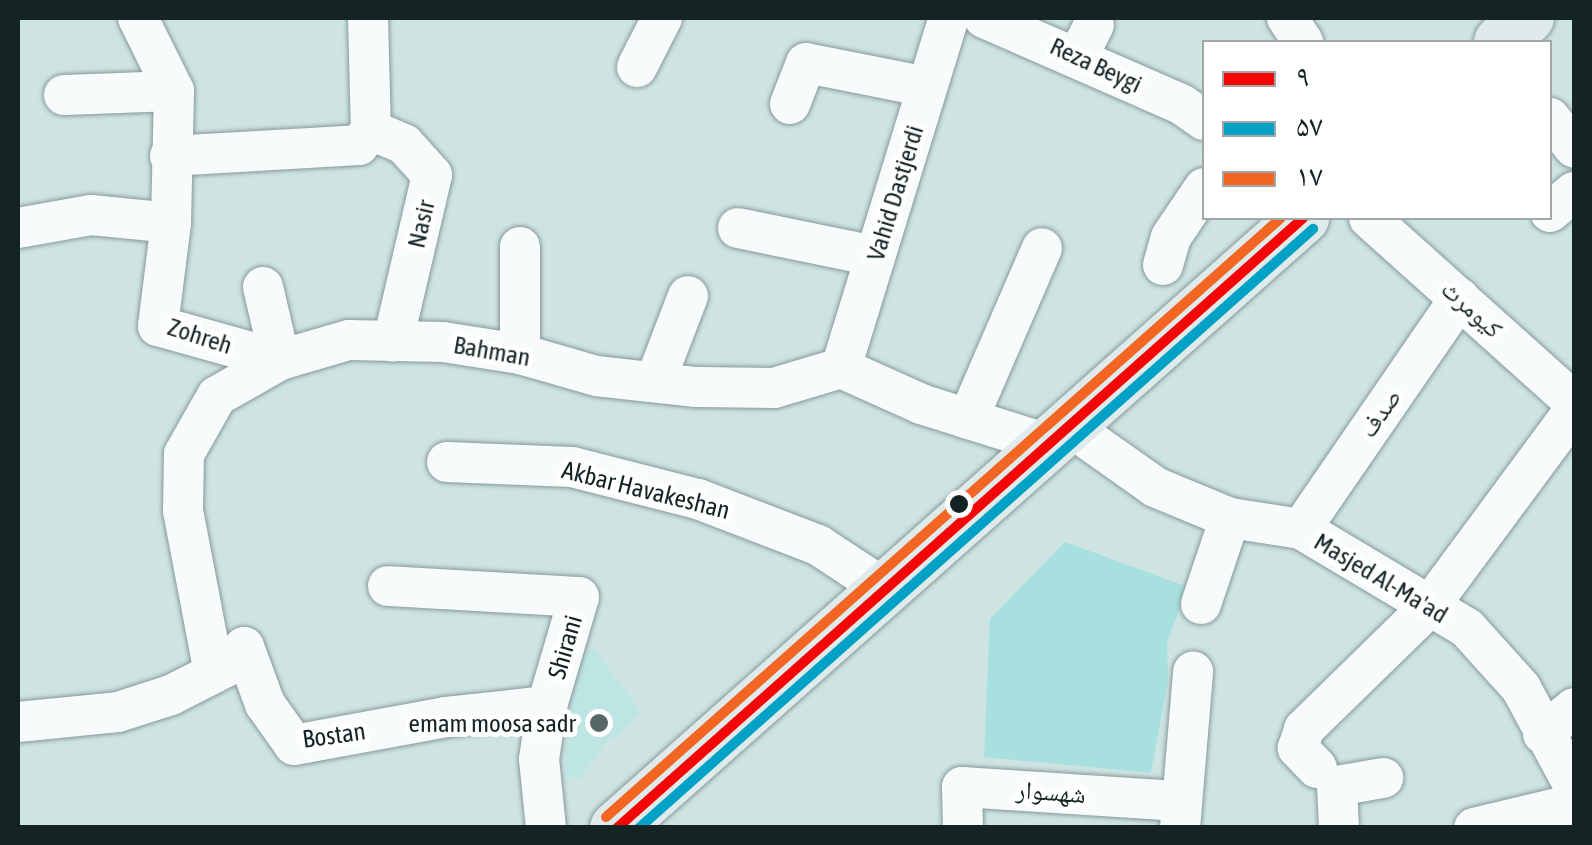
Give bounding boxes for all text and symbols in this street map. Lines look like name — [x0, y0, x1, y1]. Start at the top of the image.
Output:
street label: Reza Beygi — [1045, 31, 1147, 99]
legend — [1202, 40, 1552, 220]
text: ۹ — [1296, 58, 1309, 92]
text: ۵۷ — [1296, 108, 1323, 142]
street label: Vahid Dastjerdi — [860, 122, 930, 264]
text: ۱۷ — [1296, 158, 1323, 192]
street label: Nasir — [401, 197, 441, 251]
street label: کیومرث — [1435, 274, 1509, 344]
street label: Zohreh — [164, 312, 236, 360]
street label: Bahman — [451, 330, 533, 372]
street label: صدف — [1353, 383, 1407, 443]
street label: Akbar Havakeshan — [559, 455, 733, 525]
unlabelled marker — [949, 494, 969, 514]
street label: Masjed Al-Ma'ad — [1309, 526, 1453, 630]
street label: Shirani — [542, 612, 588, 682]
place label: emam moosa sadr — [409, 708, 576, 738]
marker: emam moosa sadr — [586, 710, 612, 736]
street label: Bostan — [301, 716, 367, 754]
street label: شهسوار — [1015, 775, 1087, 809]

